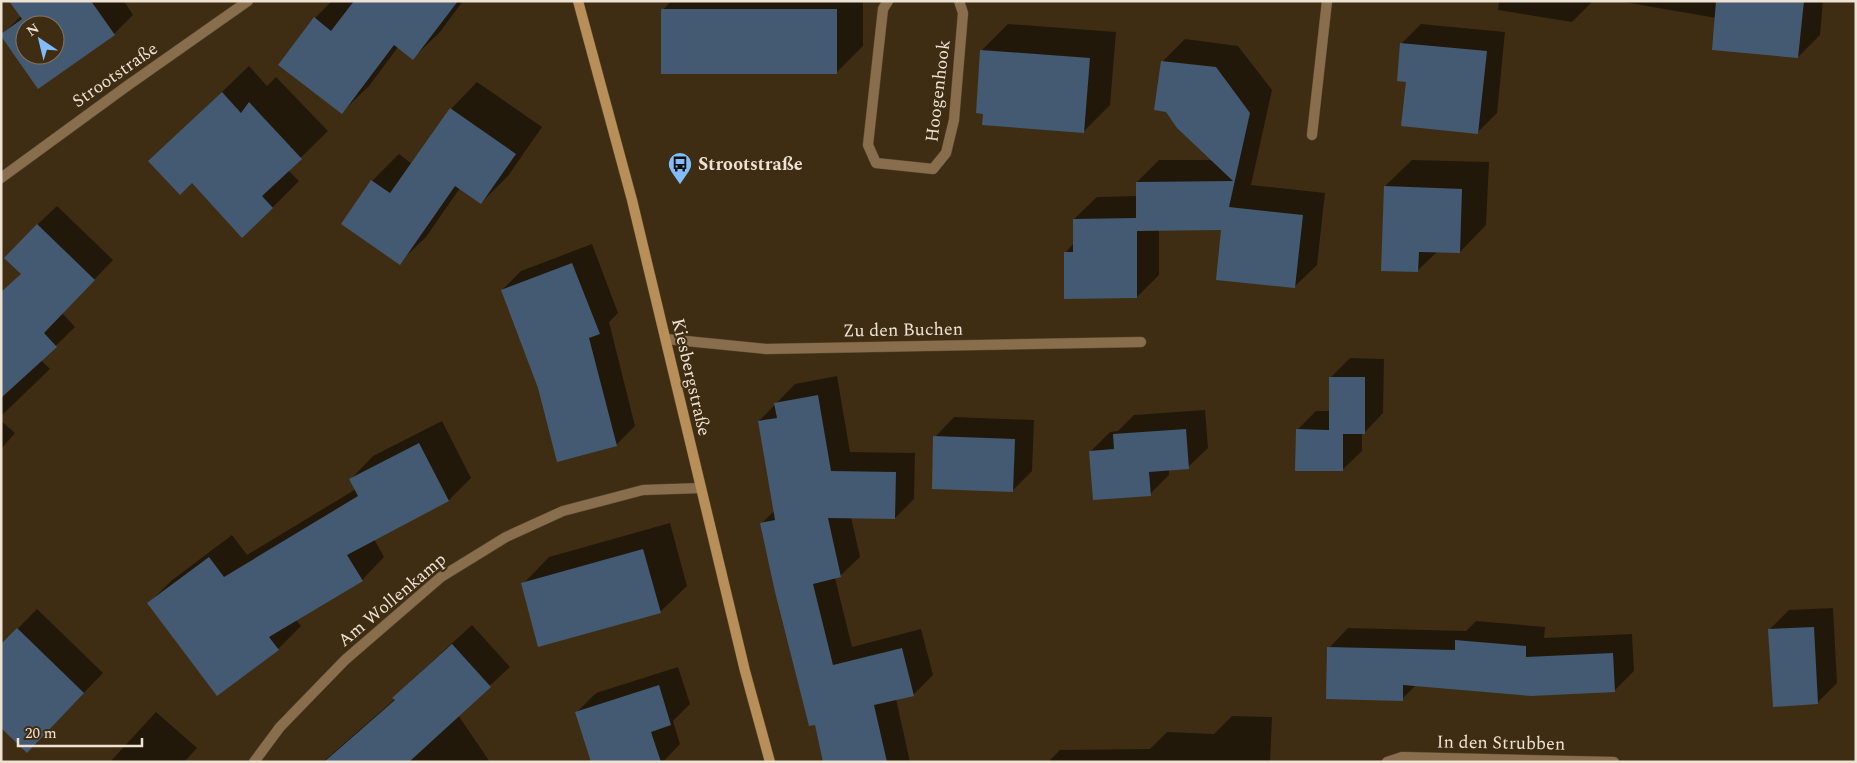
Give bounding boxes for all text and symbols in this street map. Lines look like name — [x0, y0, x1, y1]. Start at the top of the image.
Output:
north arrow — [15, 15, 65, 65]
text: N — [22, 18, 44, 42]
street label: Strootstraße — [67, 35, 163, 115]
street label: Hoogenhook — [918, 38, 958, 144]
bus stop icon: Strootstraße — [667, 151, 693, 185]
place label: Strootstraße — [698, 151, 803, 178]
street label: Kiesbergstraße — [664, 315, 718, 439]
street label: Zu den Buchen — [843, 315, 963, 345]
street label: Am Wollenkamp — [332, 546, 452, 654]
scale bar — [18, 716, 141, 748]
text: 20 m — [25, 722, 57, 745]
street label: In den Strubben — [1436, 728, 1566, 758]

